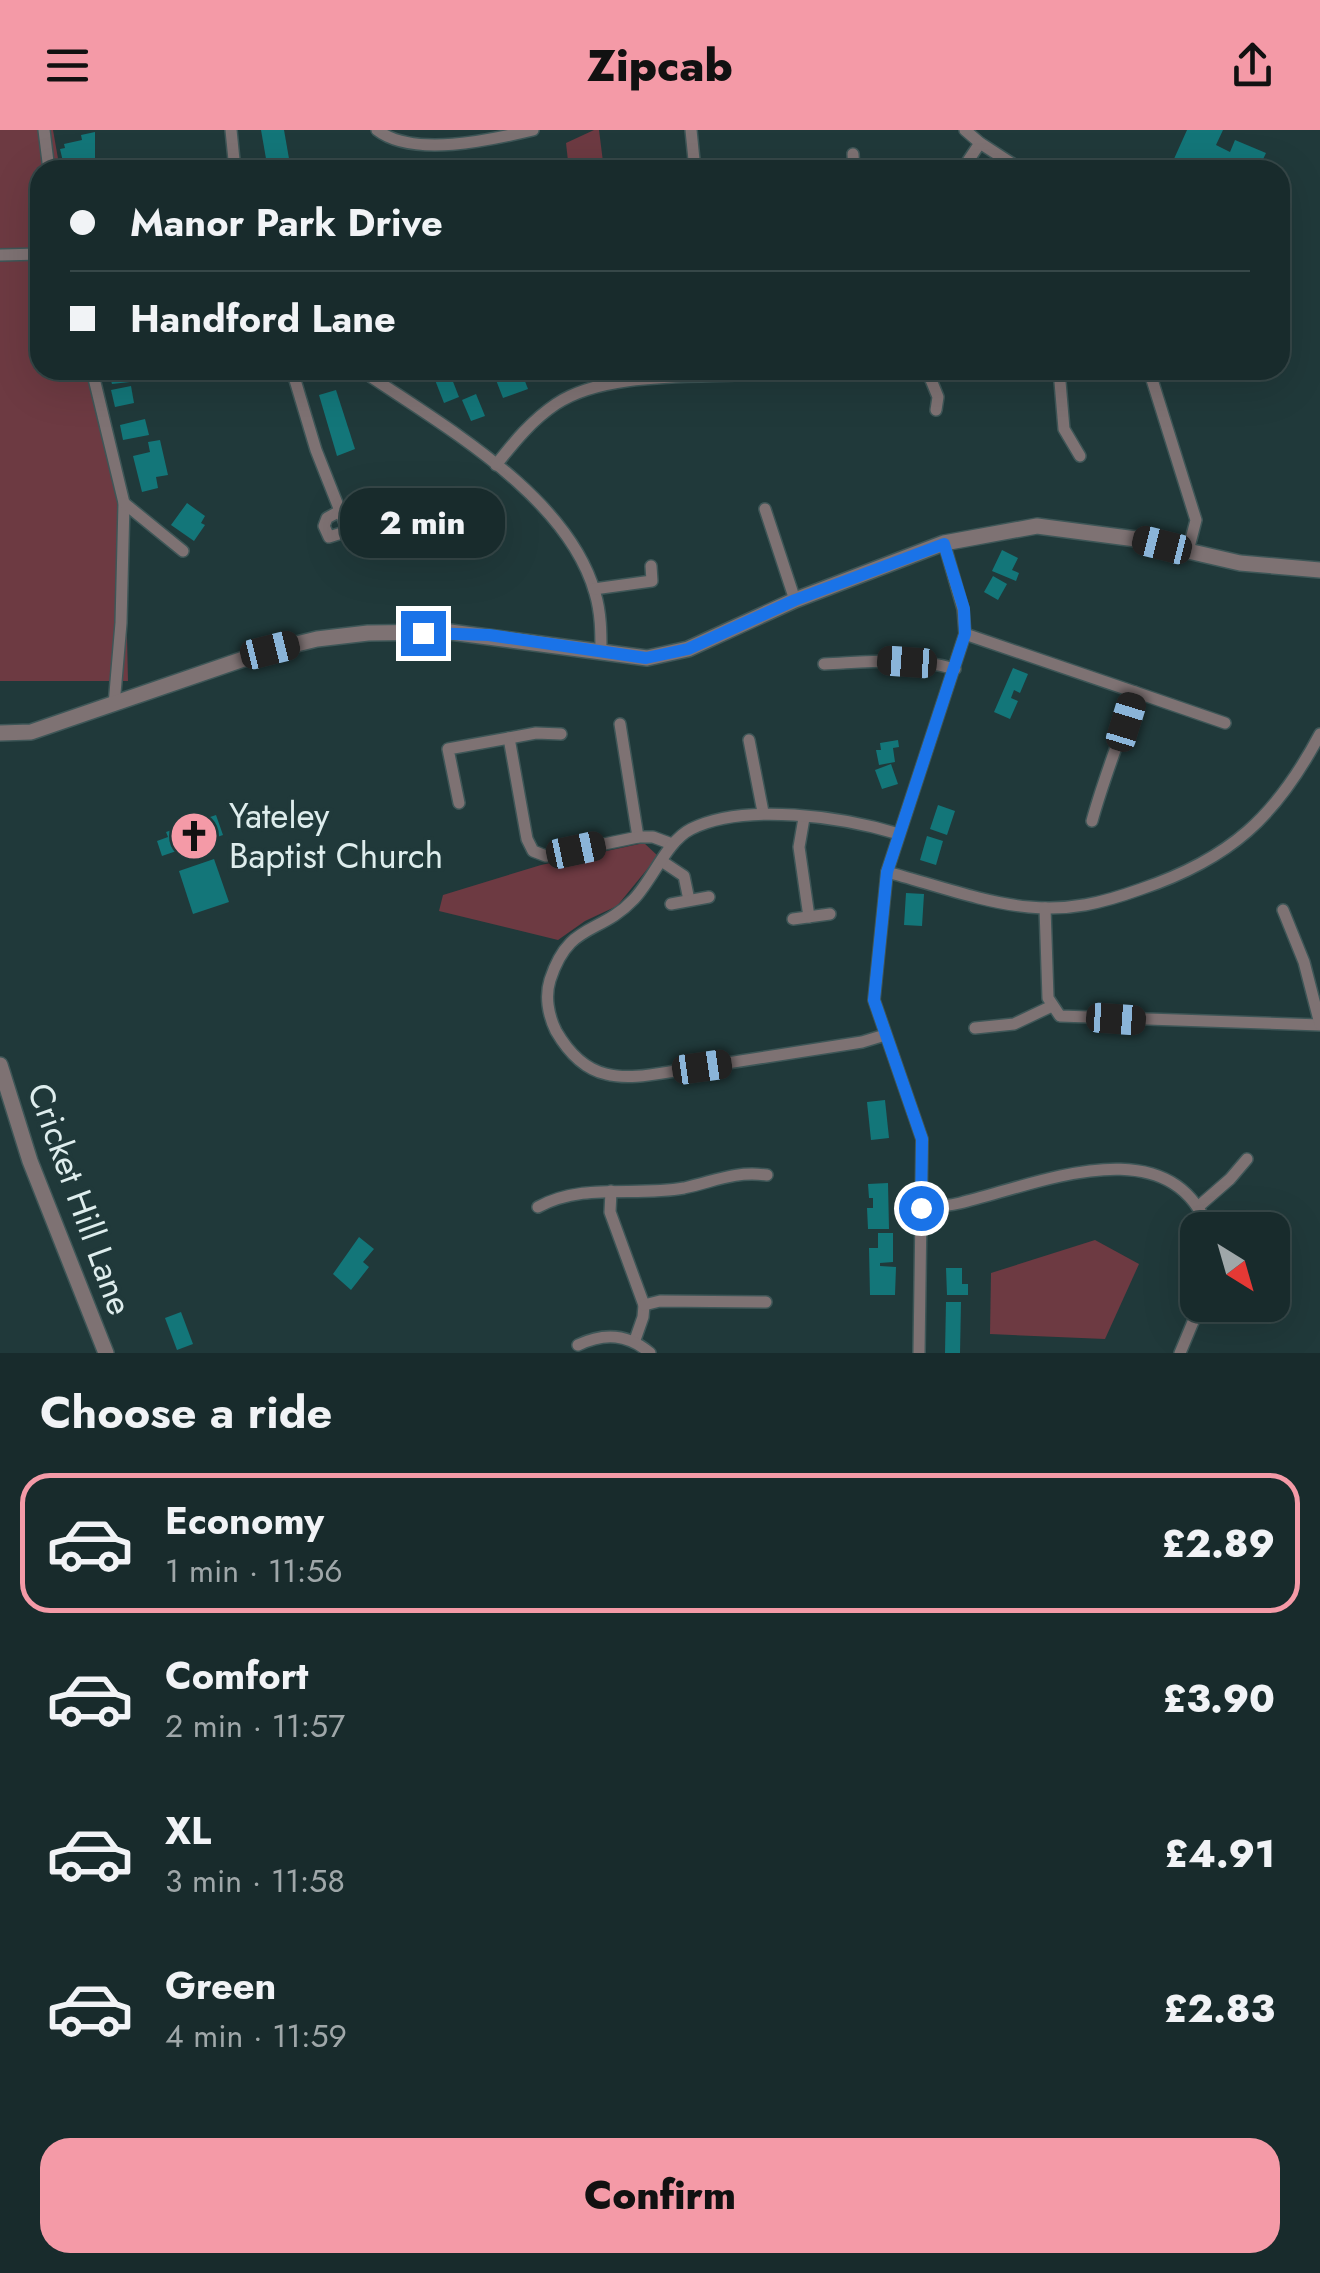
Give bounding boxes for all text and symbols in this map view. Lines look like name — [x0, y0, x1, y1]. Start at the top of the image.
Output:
text: Zipcab — [587, 33, 733, 98]
icon: menu — [40, 38, 95, 93]
icon: share — [1225, 38, 1280, 93]
text: Manor Park Drive — [130, 195, 443, 250]
text: Handford Lane — [130, 291, 396, 346]
callout: 2 min — [340, 488, 506, 558]
text: 2 min — [380, 500, 465, 546]
car — [1129, 523, 1195, 567]
route end — [401, 611, 446, 656]
car — [237, 628, 303, 672]
car — [876, 645, 938, 679]
car — [1103, 689, 1149, 755]
place label: Yateley Baptist Church — [229, 791, 443, 881]
church icon: Yateley Baptist Church — [168, 810, 220, 862]
car — [544, 829, 608, 871]
car — [1085, 1002, 1147, 1036]
car — [670, 1048, 734, 1086]
street label: Cricket Hill Lane — [15, 1076, 145, 1322]
route start — [899, 1186, 944, 1231]
north arrow — [1180, 1212, 1290, 1322]
map controls — [1180, 1212, 1290, 1322]
text: Choose a ride — [40, 1380, 332, 1445]
text: Economy — [165, 1493, 324, 1548]
icon: car — [45, 1498, 135, 1588]
text: £2.89 — [1162, 1516, 1275, 1571]
text: 1 min · 11:56 — [165, 1548, 343, 1594]
text: Comfort — [165, 1648, 308, 1703]
icon: car — [45, 1653, 135, 1743]
text: £3.90 — [1163, 1671, 1275, 1726]
text: 2 min · 11:57 — [165, 1703, 345, 1749]
text: XL — [165, 1803, 211, 1858]
icon: car — [45, 1808, 135, 1898]
text: £4.91 — [1165, 1826, 1275, 1881]
text: 3 min · 11:58 — [165, 1858, 345, 1904]
text: Green — [165, 1958, 276, 2013]
icon: car — [45, 1963, 135, 2053]
text: £2.83 — [1164, 1981, 1275, 2036]
text: 4 min · 11:59 — [165, 2013, 347, 2059]
button: Confirm — [40, 2138, 1280, 2253]

